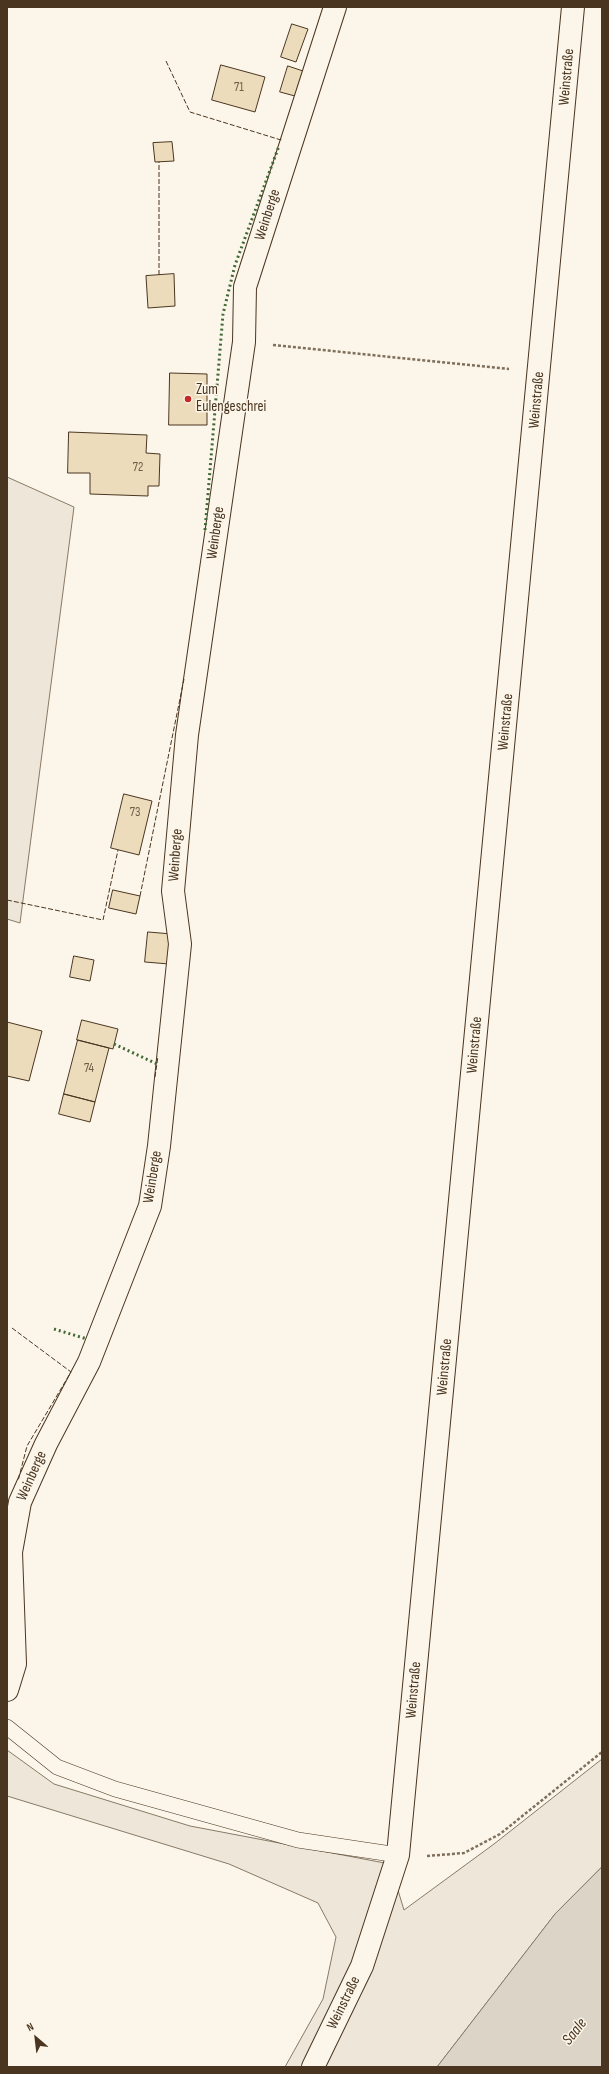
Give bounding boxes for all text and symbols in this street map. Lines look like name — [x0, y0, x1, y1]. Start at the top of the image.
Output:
street label: Weinstraße — [556, 48, 578, 106]
house number: 71 — [234, 80, 244, 96]
street label: Weinberge — [251, 187, 285, 243]
street label: Weinstraße — [526, 371, 548, 429]
place label: Zum Eulengeschrei — [196, 381, 266, 416]
marker: Zum Eulengeschrei — [183, 394, 193, 404]
house number: 72 — [133, 460, 143, 476]
street label: Weinberge — [203, 506, 229, 560]
street label: Weinstraße — [495, 693, 517, 751]
house number: 73 — [130, 805, 140, 821]
street label: Weinberge — [165, 828, 187, 882]
street label: Weinstraße — [464, 1016, 486, 1074]
house number: 74 — [84, 1061, 94, 1077]
street label: Weinberge — [140, 1149, 166, 1205]
street label: Weinstraße — [434, 1338, 456, 1396]
street label: Weinberge — [13, 1448, 51, 1504]
street label: Weinstraße — [403, 1661, 425, 1719]
street label: Weinstraße — [323, 1973, 365, 2033]
water label: Saale — [559, 2015, 591, 2049]
north arrow — [16, 2018, 56, 2058]
text: N — [24, 2020, 36, 2034]

